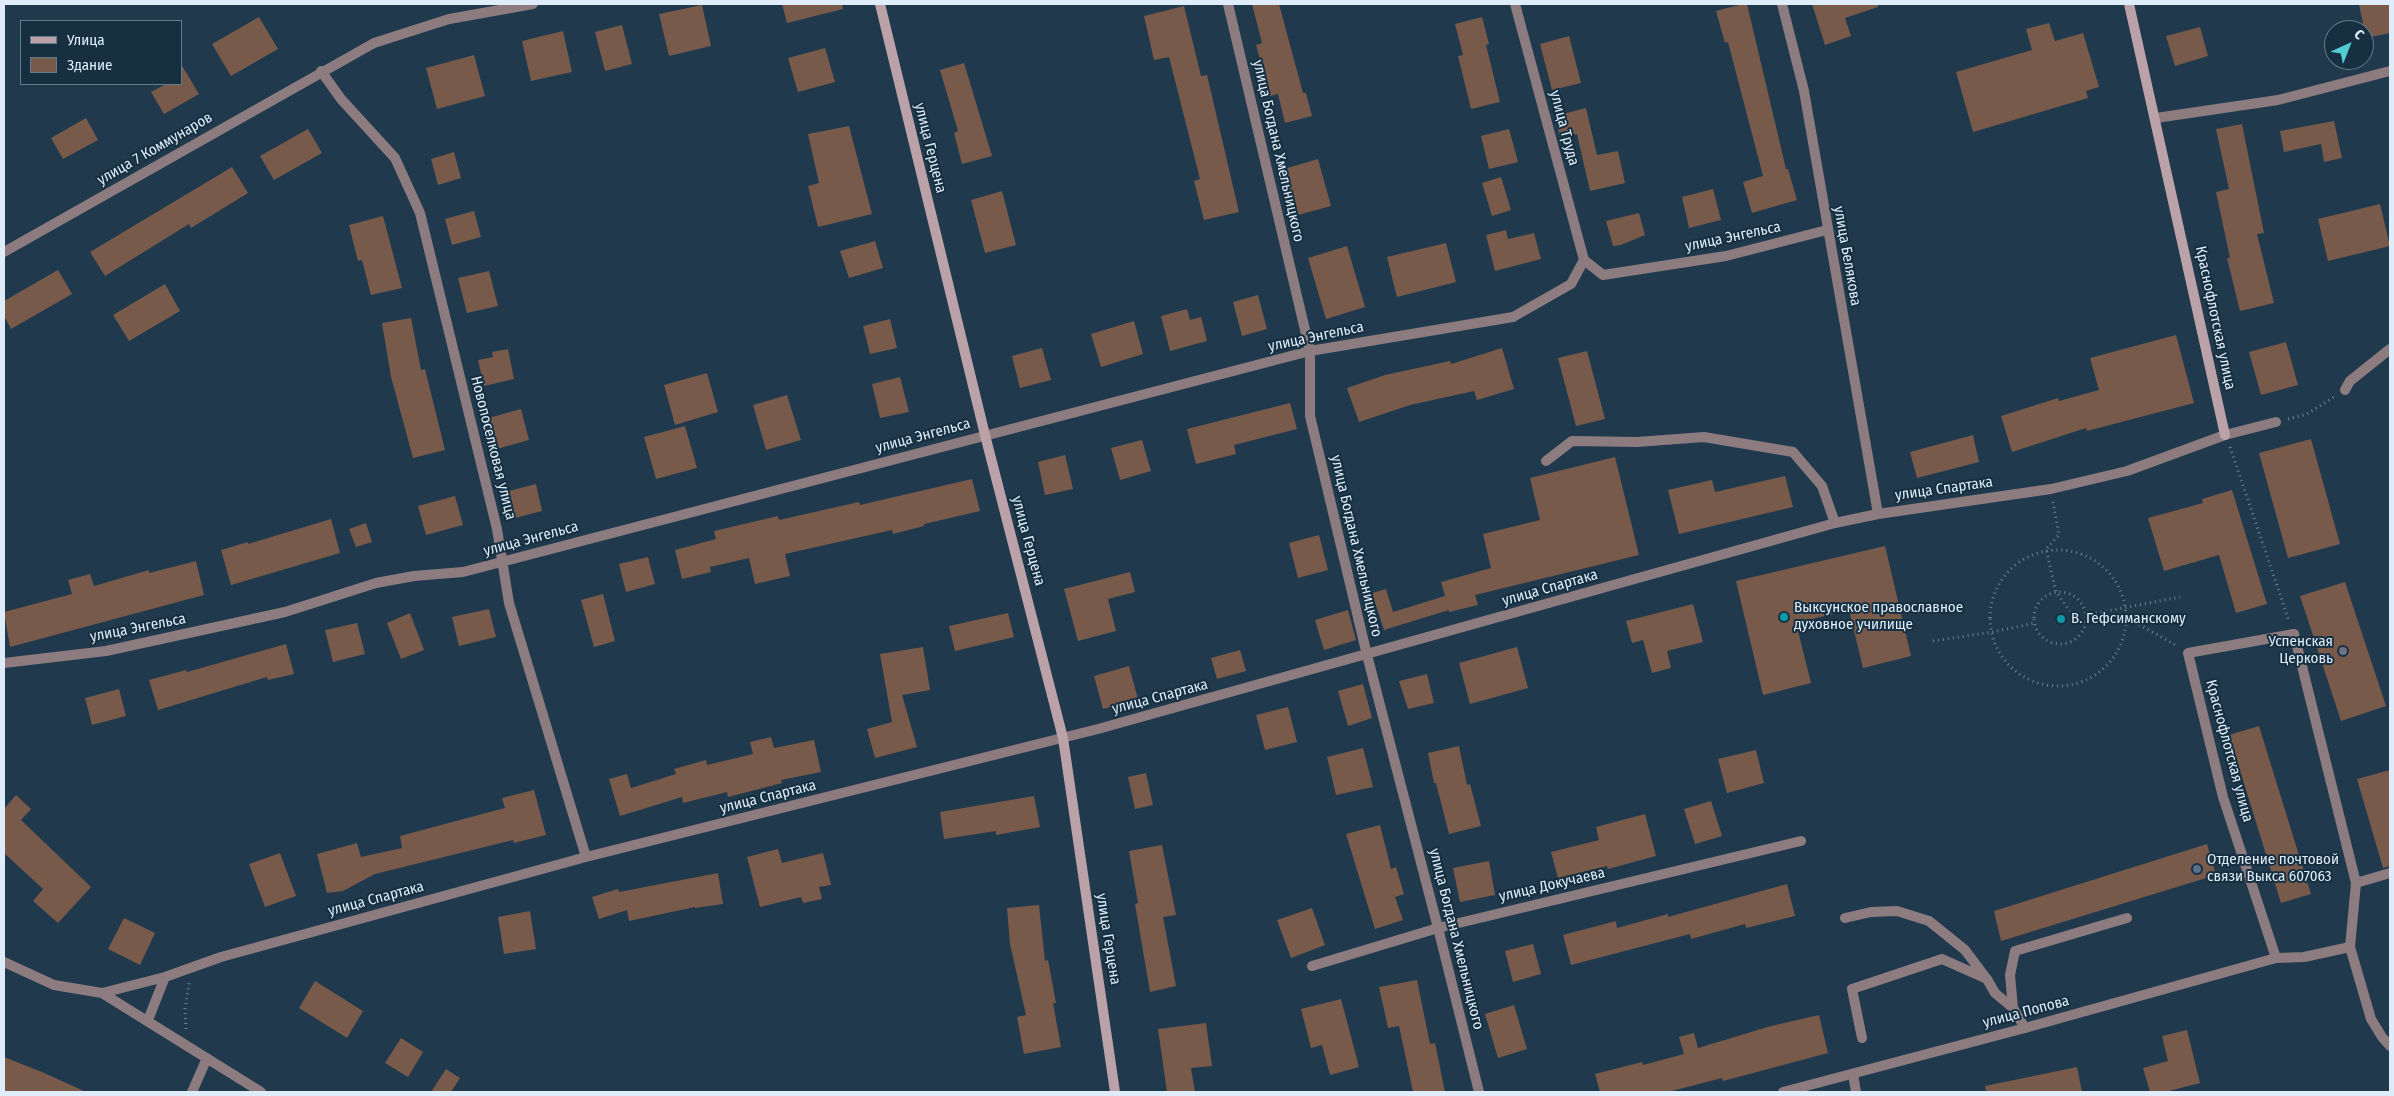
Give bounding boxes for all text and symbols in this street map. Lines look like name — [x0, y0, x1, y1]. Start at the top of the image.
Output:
legend — [20, 20, 182, 85]
north arrow — [2324, 20, 2374, 70]
text: С — [2351, 26, 2368, 43]
text: Улица — [67, 31, 105, 49]
text: Здание — [67, 56, 113, 74]
street label: улица Богдана Хмельницкого — [1248, 58, 1308, 244]
street label: улица Труда — [1545, 88, 1583, 168]
street label: улица Герцена — [910, 101, 950, 195]
street label: улица 7 Коммунаров — [94, 109, 216, 189]
street label: улица Белякова — [1829, 205, 1865, 307]
street label: улица Энгельса — [1684, 218, 1782, 256]
street label: Краснофлотская улица — [2191, 244, 2239, 392]
street label: улица Энгельса — [1267, 318, 1365, 356]
street label: Новопоселковая улица — [466, 374, 520, 522]
street label: улица Энгельса — [874, 415, 972, 457]
street label: улица Богдана Хмельницкого — [1326, 453, 1386, 639]
street label: улица Спартака — [1894, 473, 1994, 505]
street label: улица Герцена — [1007, 494, 1049, 588]
street label: улица Энгельса — [482, 518, 580, 560]
street label: улица Спартака — [1500, 566, 1600, 610]
place label: Выксунское православное духовное училище — [1794, 599, 1963, 634]
street label: улица Энгельса — [89, 610, 187, 646]
place label: В. Гефсиманскому — [2071, 610, 2186, 628]
marker: Выксунское православное духовное училище — [1778, 611, 1790, 623]
marker: В. Гефсиманскому — [2055, 613, 2067, 625]
place label: Успенская Церковь — [2269, 633, 2333, 668]
marker: Успенская Церковь — [2337, 645, 2349, 657]
street label: улица Спартака — [1110, 676, 1210, 718]
street label: Краснофлотская улица — [2201, 678, 2257, 824]
street label: улица Спартака — [718, 776, 818, 818]
street label: улица Богдана Хмельницкого — [1425, 846, 1487, 1032]
place label: Отделение почтовой связи Выкса 607063 — [2207, 851, 2339, 886]
marker: Отделение почтовой связи Выкса 607063 — [2191, 863, 2203, 875]
street label: улица Докучаева — [1497, 864, 1607, 906]
street label: улица Спартака — [326, 878, 426, 920]
street label: улица Герцена — [1092, 892, 1124, 986]
street label: улица Попова — [1981, 992, 2071, 1032]

